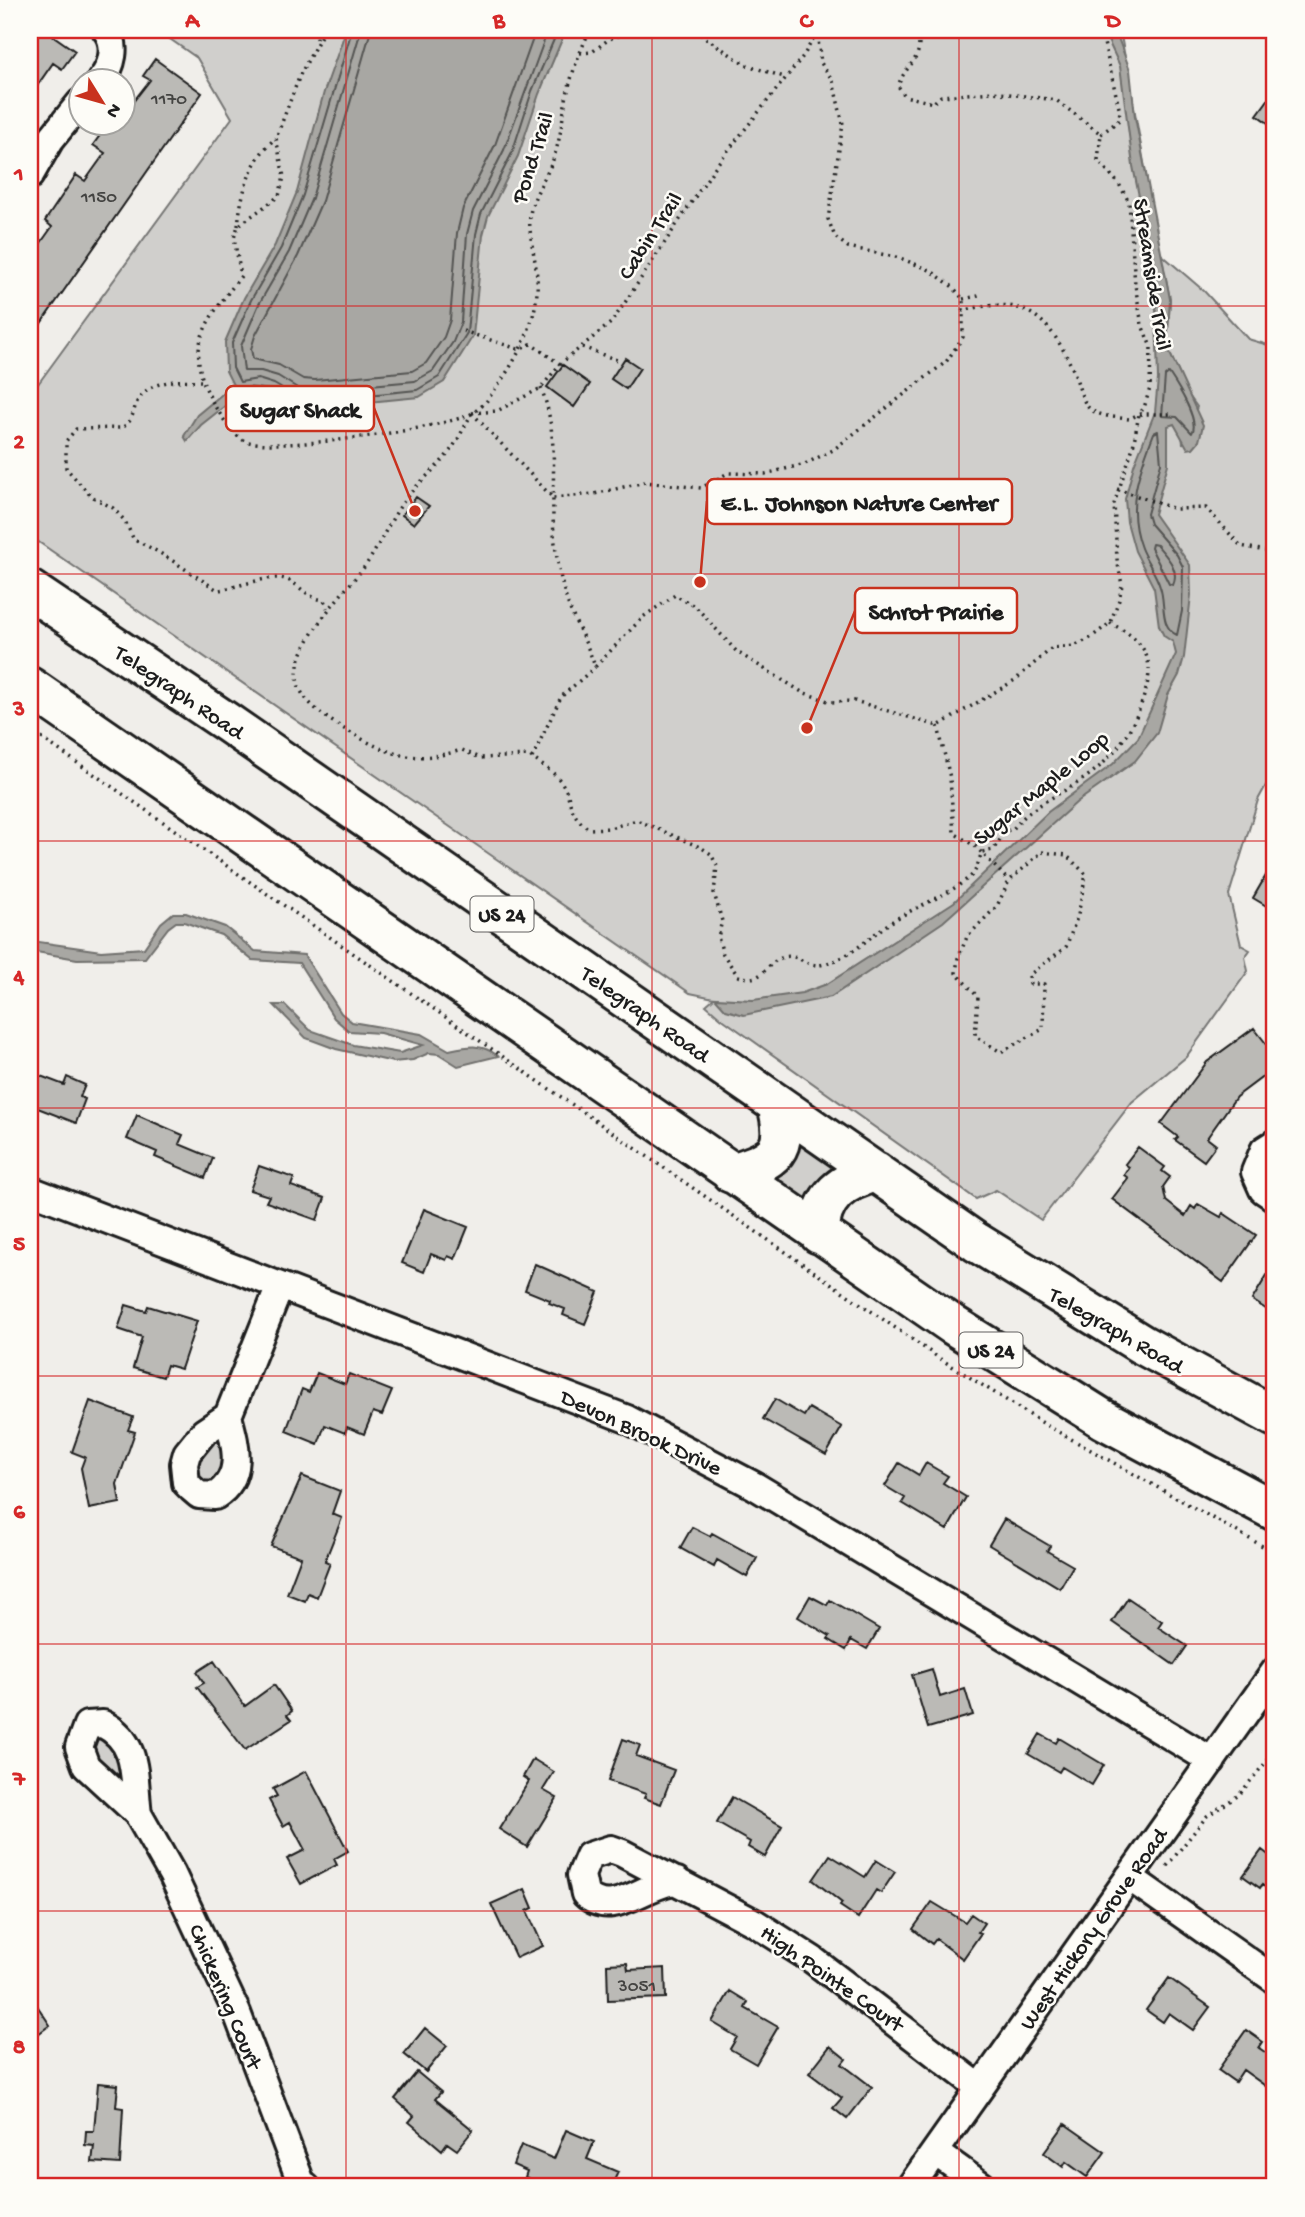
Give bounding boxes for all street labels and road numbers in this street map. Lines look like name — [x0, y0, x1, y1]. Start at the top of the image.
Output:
street label: Pond Trail — [507, 109, 562, 208]
street label: Cabin Trail — [614, 188, 690, 286]
street label: Streamside Trail — [1125, 197, 1176, 352]
street label: Telegraph Road — [106, 639, 249, 748]
street label: Sugar Maple Loop — [969, 727, 1116, 853]
road number: US 24 — [470, 897, 534, 932]
street label: Telegraph Road — [573, 960, 715, 1071]
street label: Telegraph Road — [1041, 1282, 1189, 1382]
road number: US 24 — [960, 1332, 1023, 1368]
street label: Devon Brook Drive — [554, 1384, 727, 1484]
street label: West Hickory Grove Road — [1015, 1823, 1176, 2036]
street label: High Pointe Court — [754, 1920, 909, 2040]
street label: Chickering Court — [181, 1921, 267, 2075]

